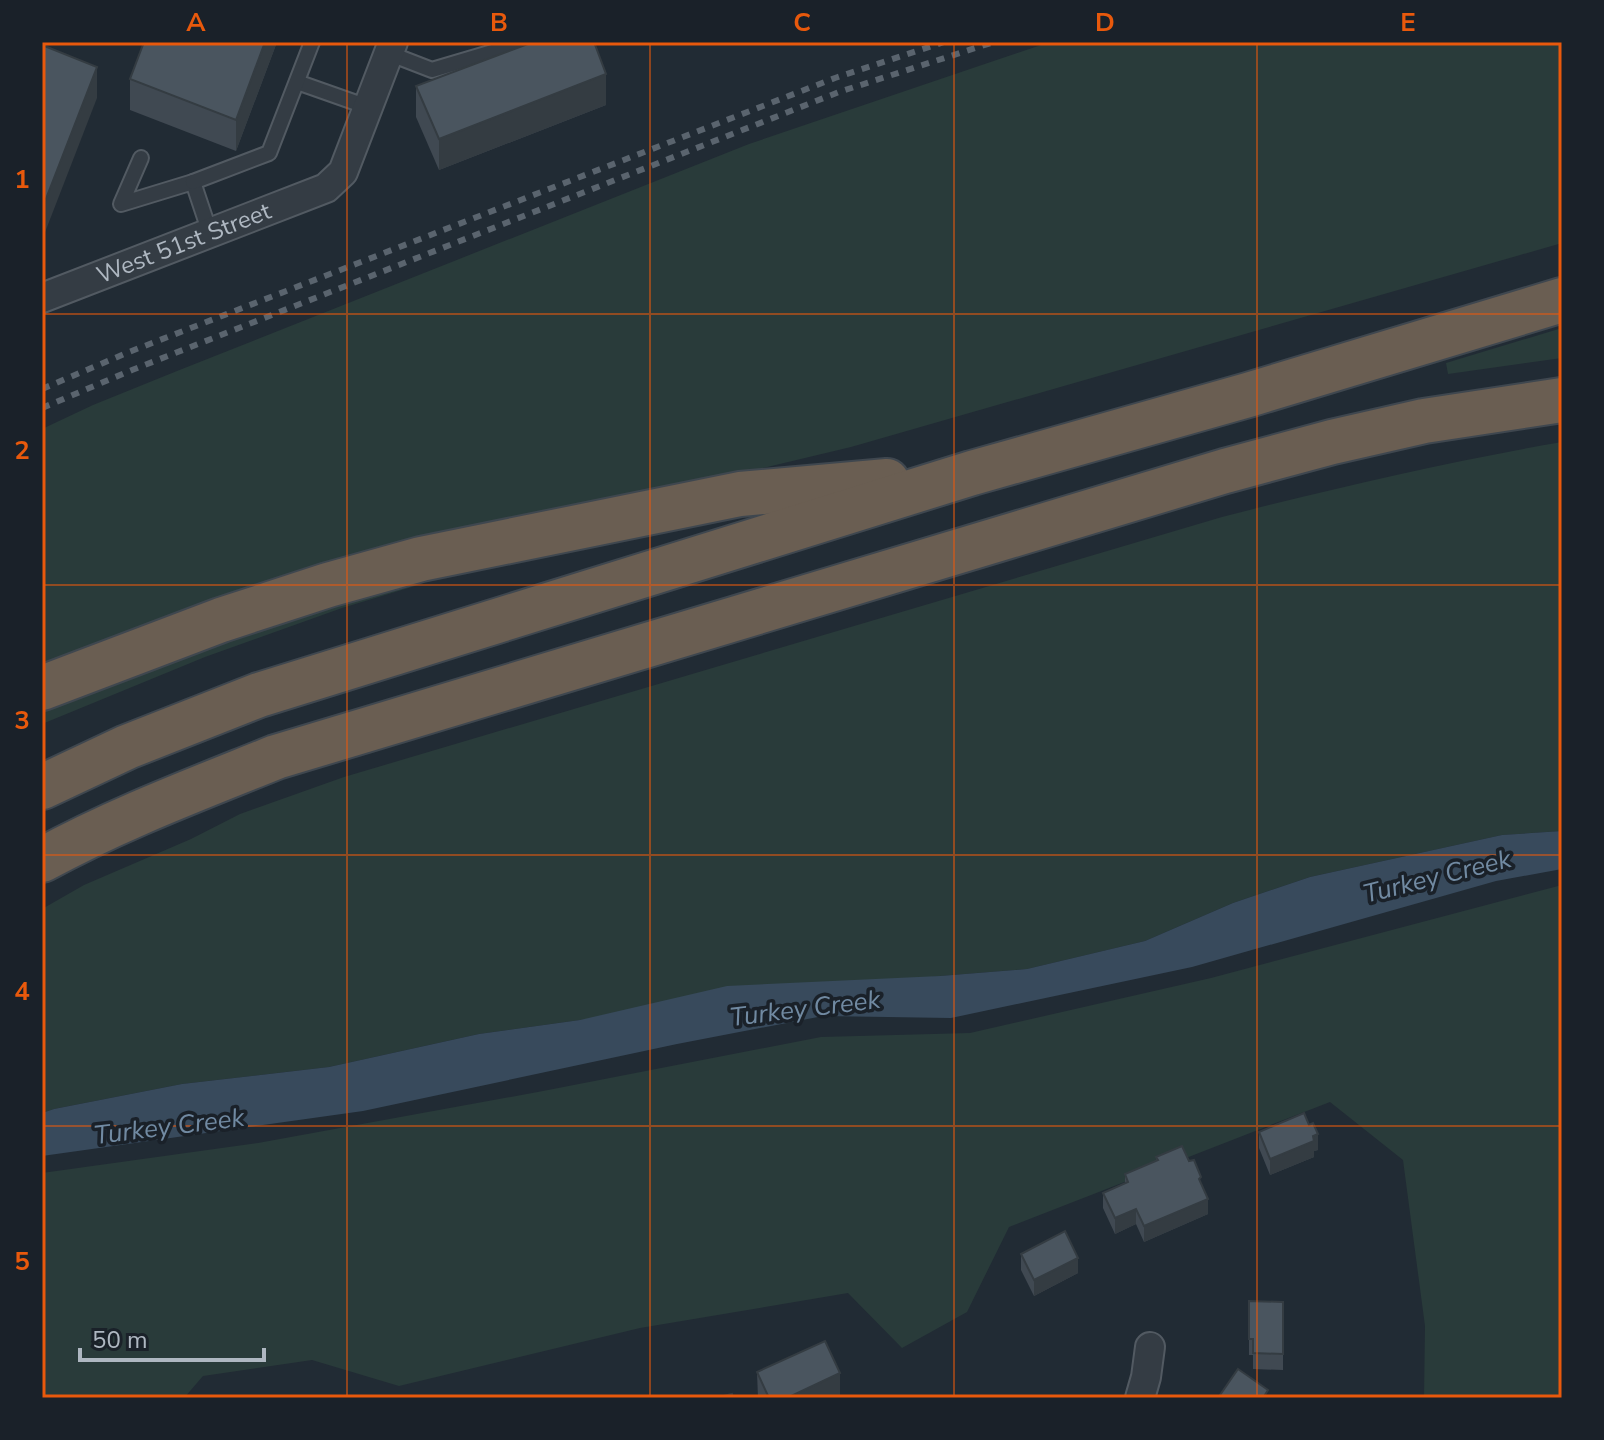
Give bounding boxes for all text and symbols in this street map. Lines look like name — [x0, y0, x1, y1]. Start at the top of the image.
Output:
text: A — [186, 5, 206, 40]
text: B — [490, 5, 508, 40]
text: C — [793, 5, 811, 40]
text: D — [1095, 5, 1115, 40]
text: E — [1400, 5, 1416, 40]
text: 1 — [14, 162, 30, 197]
street label: West 51st Street — [92, 195, 276, 291]
text: 2 — [14, 433, 30, 468]
text: 3 — [14, 703, 30, 738]
water label: Turkey Creek — [1359, 841, 1516, 912]
text: 4 — [14, 974, 30, 1009]
water label: Turkey Creek — [728, 982, 883, 1035]
water label: Turkey Creek — [92, 1100, 247, 1153]
text: 5 — [14, 1244, 30, 1279]
scale bar — [80, 1312, 264, 1362]
text: 50 m — [92, 1324, 148, 1356]

